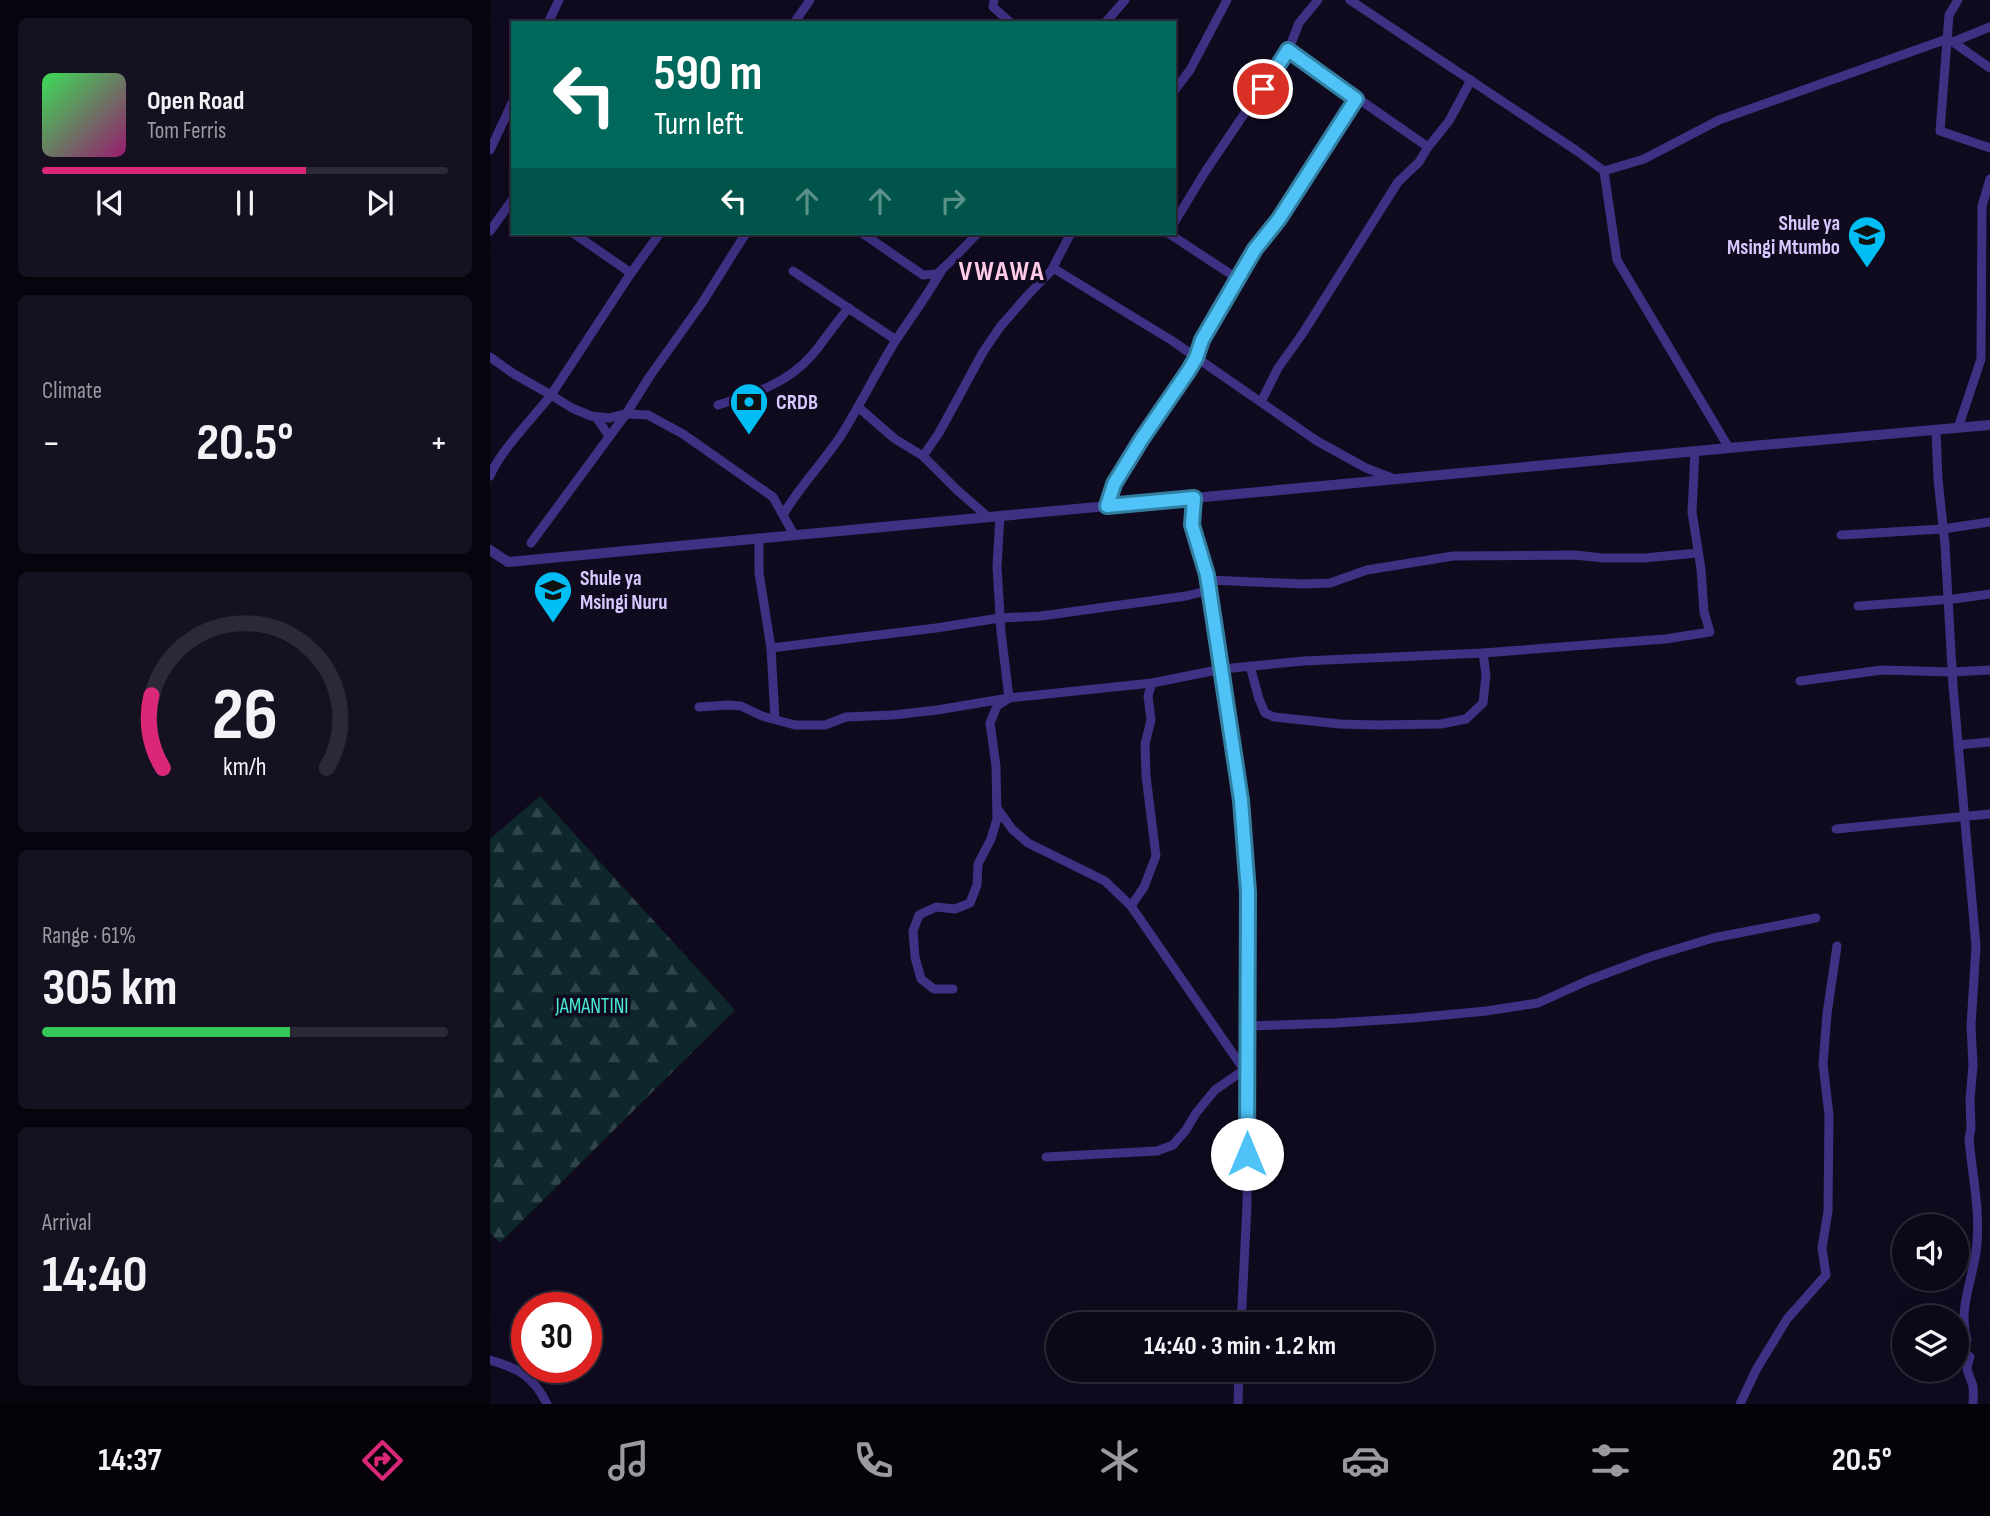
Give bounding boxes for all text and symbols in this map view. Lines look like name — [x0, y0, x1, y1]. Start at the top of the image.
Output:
text: 590 m — [654, 45, 762, 104]
icon: left — [539, 49, 630, 140]
pin — [1233, 59, 1293, 119]
icon: arrive — [1244, 70, 1282, 108]
text: Open Road — [147, 86, 244, 117]
text: Turn left — [654, 105, 744, 144]
text: Tom Ferris — [147, 117, 226, 145]
icon: left — [715, 182, 753, 220]
icon: ahead — [788, 182, 826, 220]
icon: ahead — [861, 182, 899, 220]
icon: right — [934, 182, 972, 220]
icon: previous — [91, 184, 129, 222]
icon: pause — [226, 184, 264, 222]
icon: next — [361, 184, 399, 222]
place label: Shule ya Msingi Mtumbo — [1727, 211, 1840, 260]
school or university icon: Shule ya Msingi Mtumbo — [1846, 214, 1888, 269]
district label: VWAWA — [958, 255, 1046, 288]
text: Climate — [42, 377, 102, 405]
bank icon: CRDB — [728, 381, 770, 436]
place label: CRDB — [776, 390, 818, 415]
text: 20.5° — [196, 412, 294, 475]
text: − — [42, 421, 61, 466]
text: + — [429, 421, 448, 466]
place label: Shule ya Msingi Nuru — [580, 566, 667, 615]
school or university icon: Shule ya Msingi Nuru — [532, 569, 574, 624]
text: 26 — [212, 672, 278, 760]
text: km/h — [223, 752, 267, 783]
text: Range · 61% — [42, 922, 136, 950]
text: 305 km — [42, 957, 177, 1020]
park label: JAMANTINI — [554, 994, 629, 1019]
position arrow — [1210, 1117, 1284, 1191]
text: Arrival — [42, 1209, 91, 1237]
map controls — [1892, 1214, 1969, 1382]
button: sound — [1892, 1214, 1969, 1291]
text: 14:40 — [42, 1244, 148, 1307]
speed limit sign: 30 — [511, 1292, 602, 1383]
button: layers — [1892, 1305, 1969, 1382]
text: 14:40 · 3 min · 1.2 km — [1144, 1331, 1336, 1362]
icon: directions — [358, 1436, 407, 1485]
icon: music — [604, 1436, 653, 1485]
icon: phone — [849, 1436, 898, 1485]
icon: climate — [1095, 1436, 1144, 1485]
icon: car — [1341, 1436, 1390, 1485]
icon: filters — [1586, 1436, 1635, 1485]
text: 14:37 — [98, 1441, 161, 1480]
text: 20.5° — [1832, 1441, 1892, 1480]

